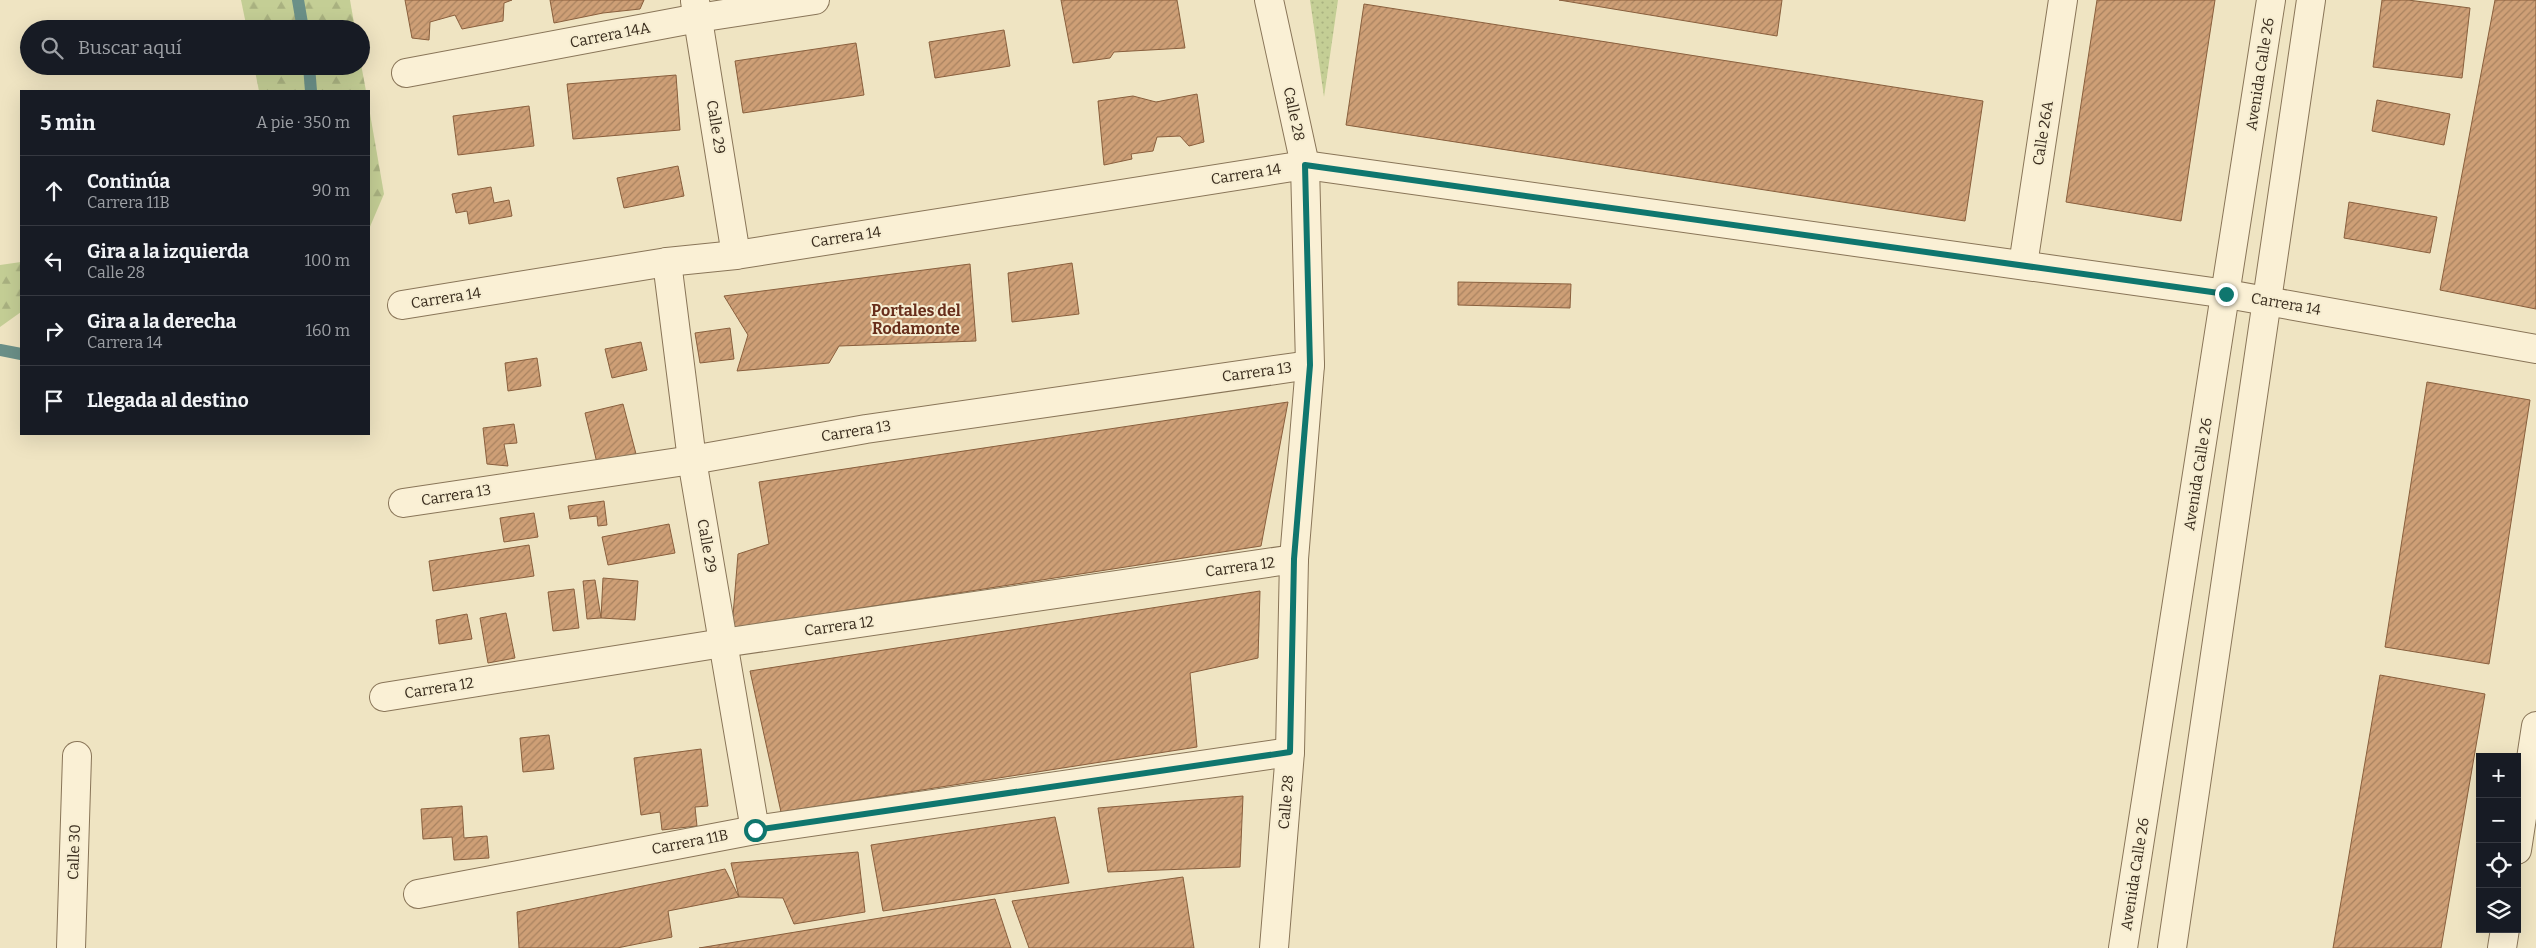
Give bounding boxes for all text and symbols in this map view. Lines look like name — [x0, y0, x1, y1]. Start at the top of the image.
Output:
street label: Avenida Calle 26 — [2242, 16, 2278, 132]
street label: Carrera 14A — [568, 18, 652, 52]
search box — [20, 20, 370, 75]
icon: search — [38, 34, 66, 62]
text: Buscar aquí — [78, 36, 182, 59]
street label: Calle 28 — [1280, 85, 1308, 143]
street label: Calle 29 — [703, 99, 729, 155]
street label: Calle 26A — [2029, 99, 2057, 167]
text: 5 min — [40, 110, 96, 136]
text: A pie · 350 m — [256, 113, 350, 132]
street label: Carrera 14 — [1210, 160, 1283, 188]
text: Continúa — [87, 170, 170, 193]
icon: ahead — [40, 177, 68, 205]
text: 90 m — [312, 181, 350, 200]
text: Carrera 11B — [87, 193, 170, 212]
street label: Carrera 14 — [810, 223, 883, 251]
text: Gira a la izquierda — [87, 240, 249, 263]
icon: left — [40, 247, 68, 275]
text: 100 m — [305, 251, 350, 270]
text: Calle 28 — [87, 263, 145, 282]
route end — [2215, 283, 2238, 306]
street label: Carrera 14 — [410, 284, 483, 312]
street label: Carrera 14 — [2250, 289, 2323, 319]
district label: Portales del Rodamonte — [871, 301, 961, 338]
text: Gira a la derecha — [87, 310, 236, 333]
icon: right — [40, 317, 68, 345]
text: 160 m — [305, 321, 350, 340]
text: Carrera 14 — [87, 333, 162, 352]
street label: Carrera 13 — [1221, 358, 1293, 386]
icon: arrive — [40, 387, 68, 415]
text: Llegada al destino — [87, 389, 249, 412]
street label: Avenida Calle 26 — [2180, 416, 2216, 532]
street label: Carrera 13 — [820, 417, 892, 445]
street label: Carrera 13 — [420, 481, 492, 509]
street label: Calle 29 — [693, 518, 721, 574]
street label: Carrera 12 — [1204, 553, 1276, 581]
street label: Carrera 12 — [803, 612, 875, 640]
street label: Carrera 12 — [403, 674, 475, 702]
map controls — [2476, 753, 2521, 933]
button: + — [2476, 753, 2521, 798]
street label: Calle 28 — [1275, 774, 1297, 830]
button: − — [2476, 798, 2521, 843]
street label: Avenida Calle 26 — [2117, 816, 2153, 932]
route start — [744, 819, 767, 842]
street label: Calle 30 — [64, 824, 84, 880]
street label: Carrera 11B — [650, 826, 730, 858]
button: locate — [2476, 843, 2521, 888]
button: layers — [2476, 888, 2521, 933]

